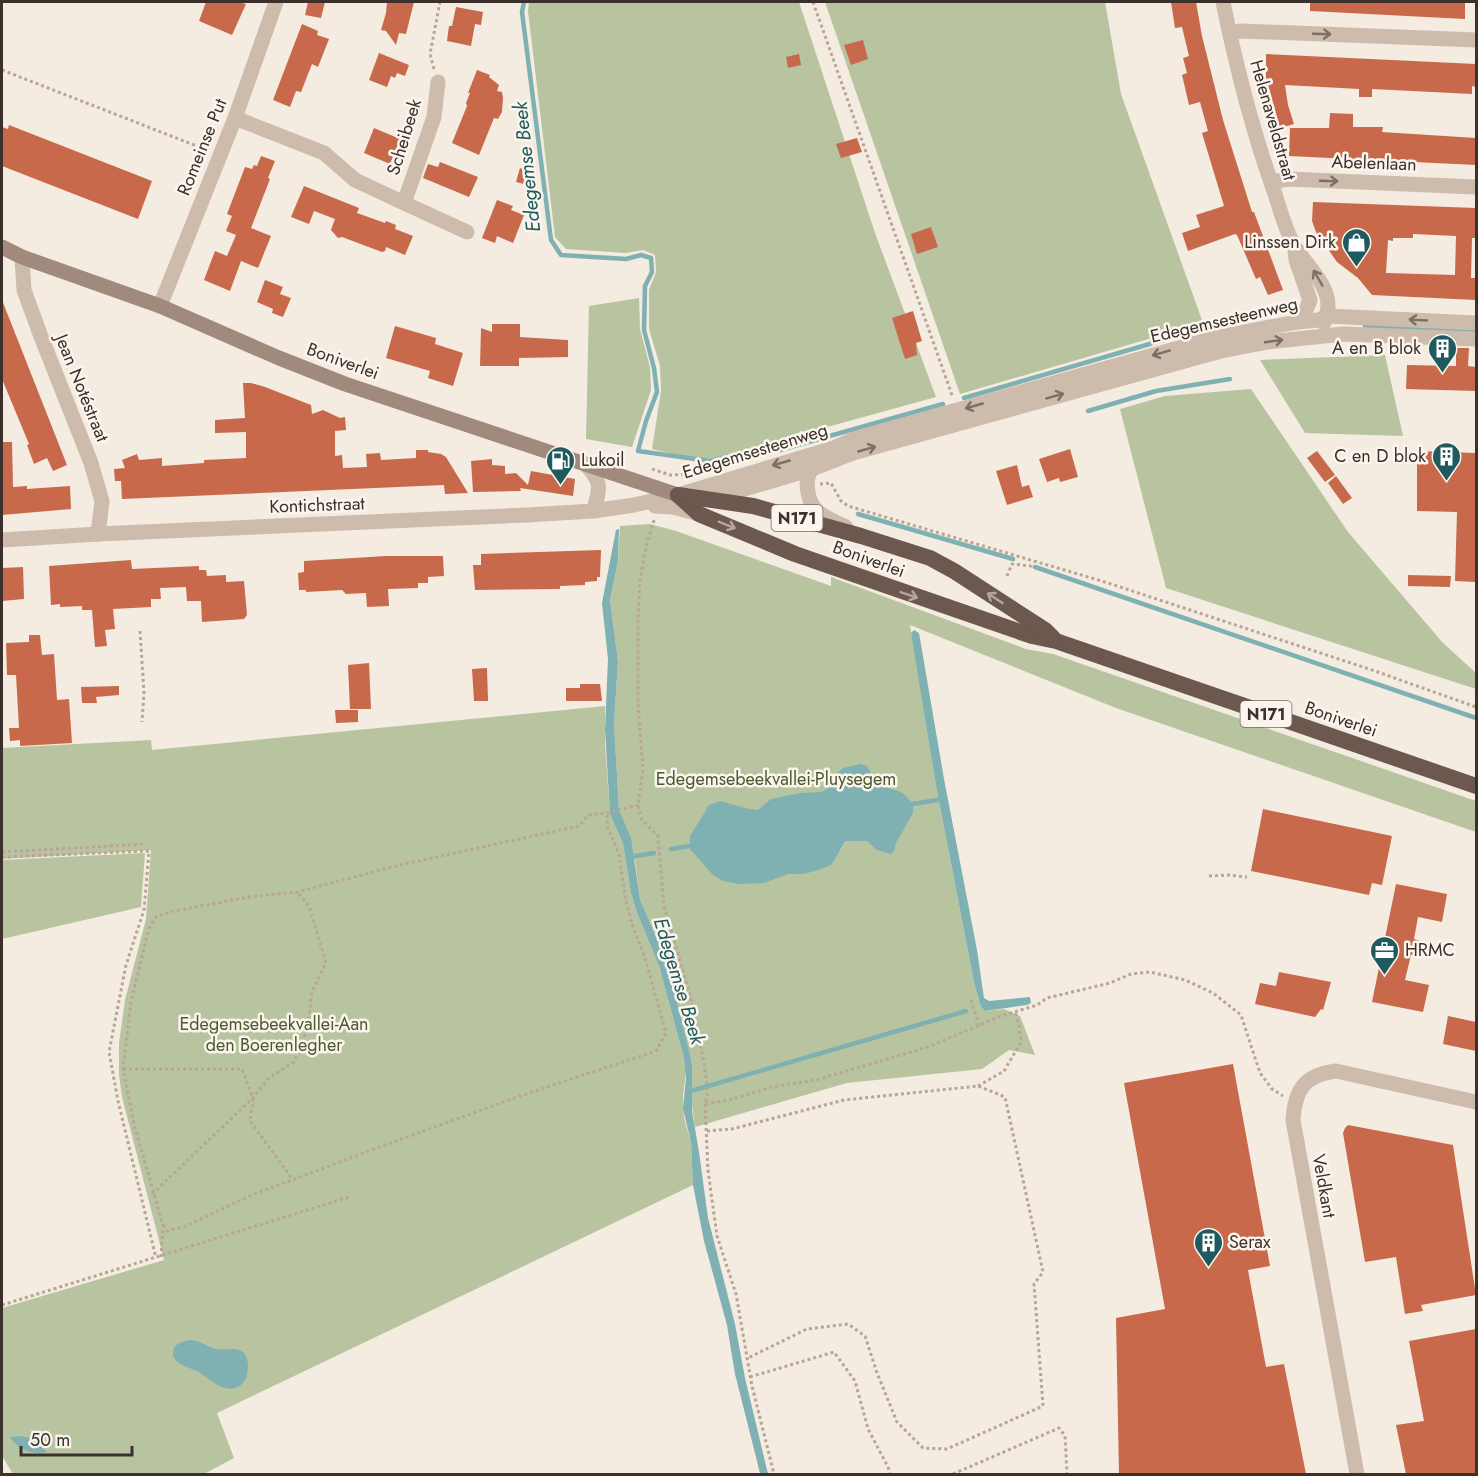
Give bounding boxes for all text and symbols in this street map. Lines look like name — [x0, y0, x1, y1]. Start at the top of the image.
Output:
one-way arrow — [1312, 29, 1332, 40]
street label: Helenaveldstraat — [1243, 57, 1303, 184]
street label: Romeinse Put — [171, 94, 234, 199]
street label: Scheibeek — [380, 96, 428, 178]
water label: Edegemse Beek — [506, 99, 548, 234]
street label: Abelenlaan — [1331, 149, 1417, 177]
one-way arrow — [1318, 175, 1338, 186]
shop icon: Linssen Dirk — [1341, 226, 1373, 268]
place label: Linssen Dirk — [1244, 229, 1336, 255]
one-way arrow — [1312, 270, 1324, 287]
street label: Edegemsesteenweg — [1148, 290, 1300, 350]
one-way arrow — [1409, 314, 1429, 326]
street label: Jean Notéstraat — [48, 328, 116, 446]
building icon: A en B blok — [1426, 332, 1458, 374]
place label: A en B blok — [1332, 335, 1421, 361]
street label: Boniverlei — [303, 336, 383, 386]
one-way arrow — [1263, 336, 1283, 347]
one-way arrow — [1152, 348, 1171, 359]
one-way arrow — [1045, 390, 1064, 402]
one-way arrow — [964, 400, 983, 412]
street label: Edegemsesteenweg — [679, 417, 831, 485]
building icon: C en D blok — [1431, 440, 1463, 482]
one-way arrow — [857, 443, 876, 454]
place label: C en D blok — [1334, 443, 1426, 469]
fuel station icon: Lukoil — [544, 444, 576, 486]
place label: Lukoil — [581, 447, 625, 473]
one-way arrow — [772, 458, 791, 469]
street label: Kontichstraat — [269, 490, 366, 520]
road number: N171 — [772, 505, 822, 531]
one-way arrow — [718, 520, 736, 531]
street label: Boniverlei — [829, 534, 909, 584]
one-way arrow — [899, 590, 918, 601]
one-way arrow — [987, 592, 1004, 605]
street label: Boniverlei — [1301, 694, 1381, 744]
road number: N171 — [1240, 701, 1292, 727]
park label: Edegemsebeekvallei-Pluysegem — [656, 766, 896, 792]
water label: Edegemse Beek — [646, 914, 712, 1049]
office icon: HRMC — [1368, 934, 1400, 976]
place label: HRMC — [1405, 937, 1455, 963]
park label: Edegemsebeekvallei-Aan den Boerenlegher — [179, 1011, 369, 1058]
street label: Veldkant — [1306, 1152, 1343, 1221]
building icon: Serax — [1192, 1226, 1224, 1268]
place label: Serax — [1229, 1229, 1271, 1255]
scale bar — [21, 1419, 132, 1457]
text: 50 m — [30, 1427, 70, 1453]

